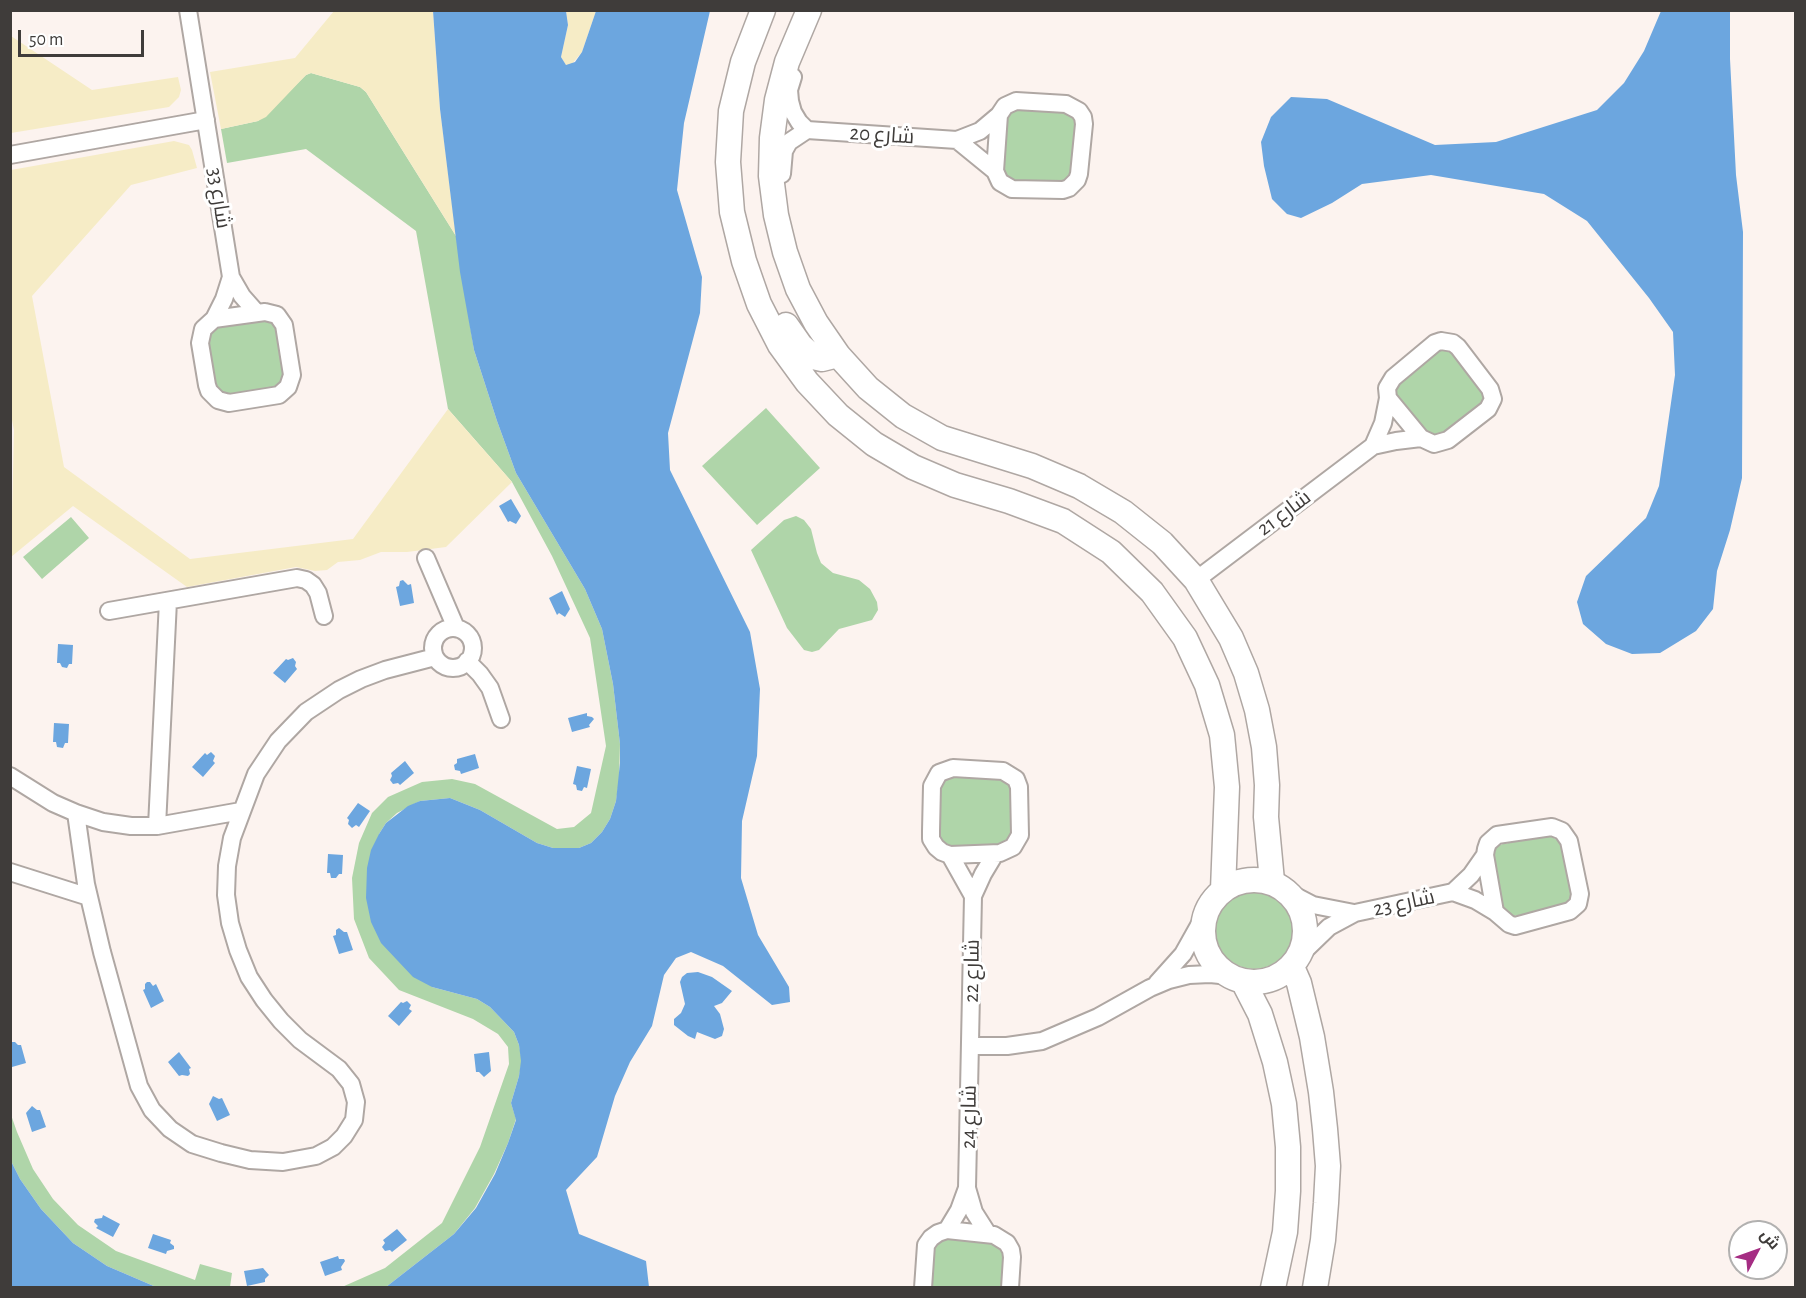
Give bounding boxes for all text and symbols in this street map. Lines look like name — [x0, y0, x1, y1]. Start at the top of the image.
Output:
scale bar — [21, 18, 147, 56]
text: 50 m — [29, 31, 63, 49]
street label: شارع 20 — [849, 120, 915, 150]
street label: شارع 33 — [202, 166, 236, 230]
street label: شارع 21 — [1252, 485, 1316, 541]
street label: شارع 23 — [1371, 884, 1437, 922]
street label: شارع 22 — [959, 939, 985, 1003]
street label: شارع 24 — [956, 1085, 982, 1149]
north arrow — [1728, 1220, 1788, 1280]
text: ش — [1757, 1227, 1783, 1252]

